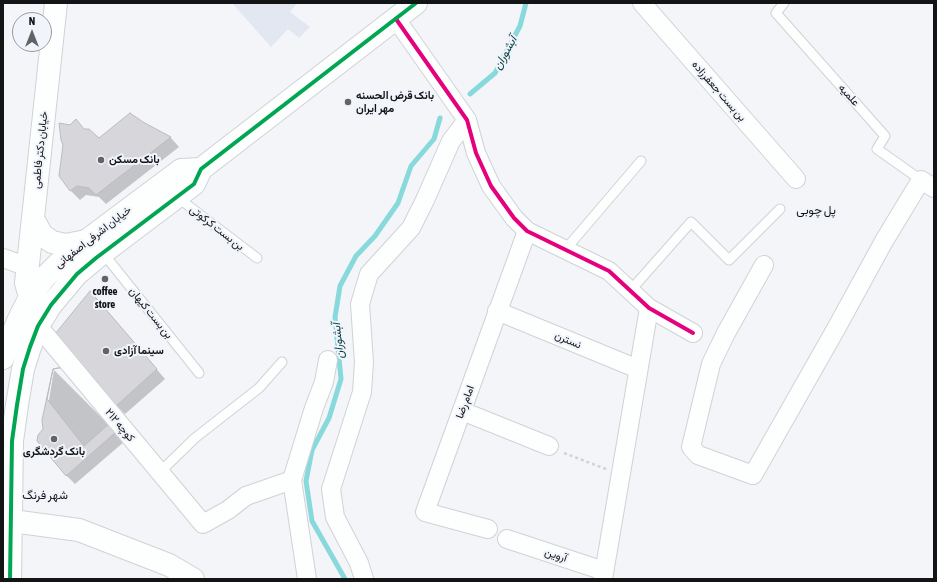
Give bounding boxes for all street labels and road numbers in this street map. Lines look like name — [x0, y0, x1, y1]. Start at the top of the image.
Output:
street label: بن بست جعفرزاده — [689, 58, 749, 124]
street label: علمیه — [836, 81, 862, 109]
street label: خیابان دکتر فاطمی — [29, 111, 51, 189]
street label: خیابان اشرفی اصفهانی — [52, 203, 134, 271]
street label: بن بست کرکوتی — [187, 203, 247, 253]
street label: بن بست کیهان — [126, 285, 176, 341]
street label: نسترن — [553, 329, 583, 351]
street label: امام رضا — [453, 384, 477, 420]
street label: کوچه ۲۱۲ — [102, 406, 138, 444]
street label: آروین — [543, 545, 569, 565]

